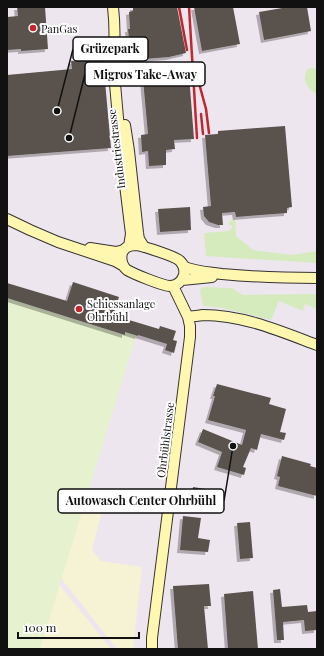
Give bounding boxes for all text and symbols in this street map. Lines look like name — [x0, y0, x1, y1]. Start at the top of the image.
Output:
place label: PanGas — [41, 21, 77, 36]
marker: PanGas — [28, 23, 38, 33]
callout: Grüzepark — [73, 37, 148, 61]
text: Grüzepark — [80, 40, 141, 56]
callout: Migros Take-Away — [85, 62, 205, 86]
text: Migros Take-Away — [93, 66, 198, 82]
street label: Industriestrasse — [104, 108, 128, 190]
place label: Schiessanlage Ohrbühl — [87, 296, 156, 324]
marker: Schiessanlage Ohrbühl — [74, 304, 84, 314]
street label: Ohrbühlstrasse — [153, 401, 177, 479]
callout: Autowasch Center Ohrbühl — [58, 489, 224, 513]
text: Autowasch Center Ohrbühl — [65, 492, 216, 508]
scale bar — [18, 614, 139, 640]
text: 100 m — [24, 619, 57, 635]

